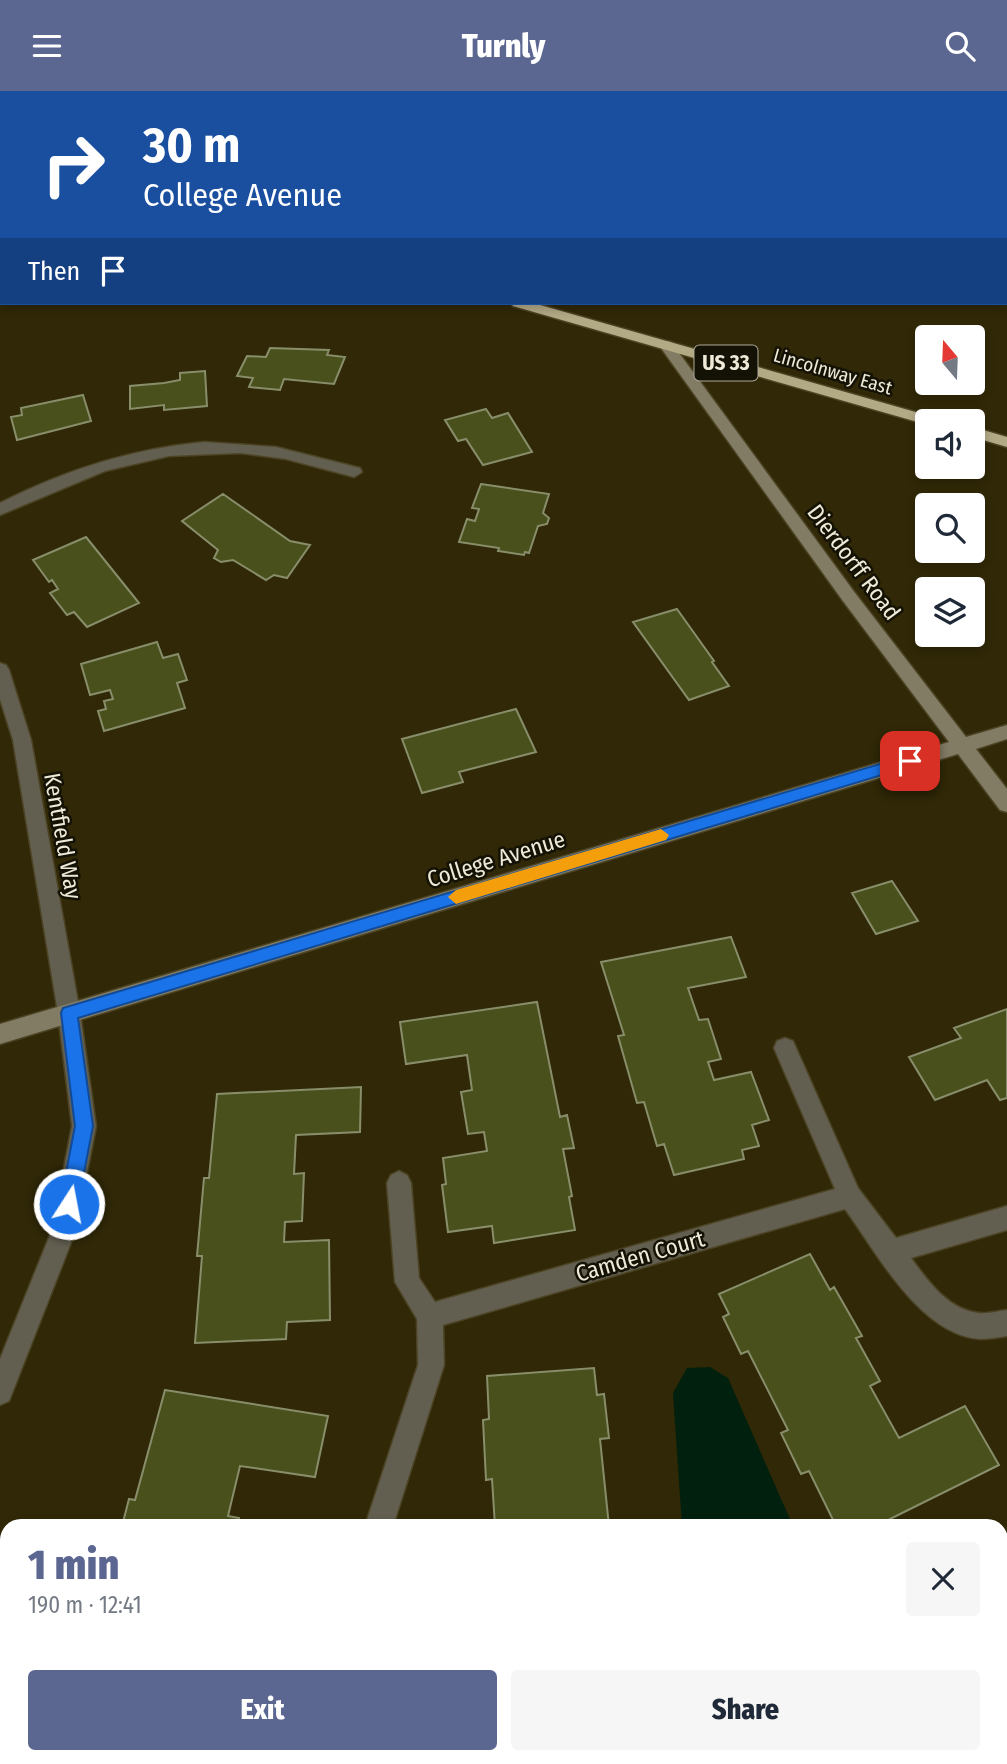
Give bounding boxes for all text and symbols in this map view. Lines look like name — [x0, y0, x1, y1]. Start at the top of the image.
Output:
icon: menu — [28, 27, 66, 65]
text: Turnly — [462, 27, 545, 65]
icon: search — [941, 27, 979, 65]
text: 30 m — [143, 116, 241, 175]
icon: right — [28, 119, 119, 210]
text: College Avenue — [143, 176, 342, 214]
icon: arrive — [94, 252, 132, 290]
text: Then — [28, 256, 80, 287]
north arrow — [915, 325, 985, 395]
map controls — [915, 325, 985, 647]
street label: Lincolnway East — [771, 344, 896, 400]
road number: US 33 — [694, 345, 758, 381]
button: sound — [915, 409, 985, 479]
button: search — [915, 493, 985, 563]
street label: Dierdorff Road — [801, 499, 907, 625]
button: layers — [915, 577, 985, 647]
pin — [880, 731, 940, 791]
icon: arrive — [891, 742, 929, 780]
street label: Kentfield Way — [38, 771, 88, 902]
street label: College Avenue — [424, 825, 568, 893]
position arrow — [32, 1167, 106, 1241]
street label: Camden Court — [572, 1224, 708, 1288]
text: 1 min — [28, 1540, 119, 1590]
button: close — [906, 1542, 980, 1616]
text: 190 m · 12:41 — [28, 1591, 142, 1619]
button: Exit — [28, 1670, 497, 1750]
button: Share — [511, 1670, 980, 1750]

